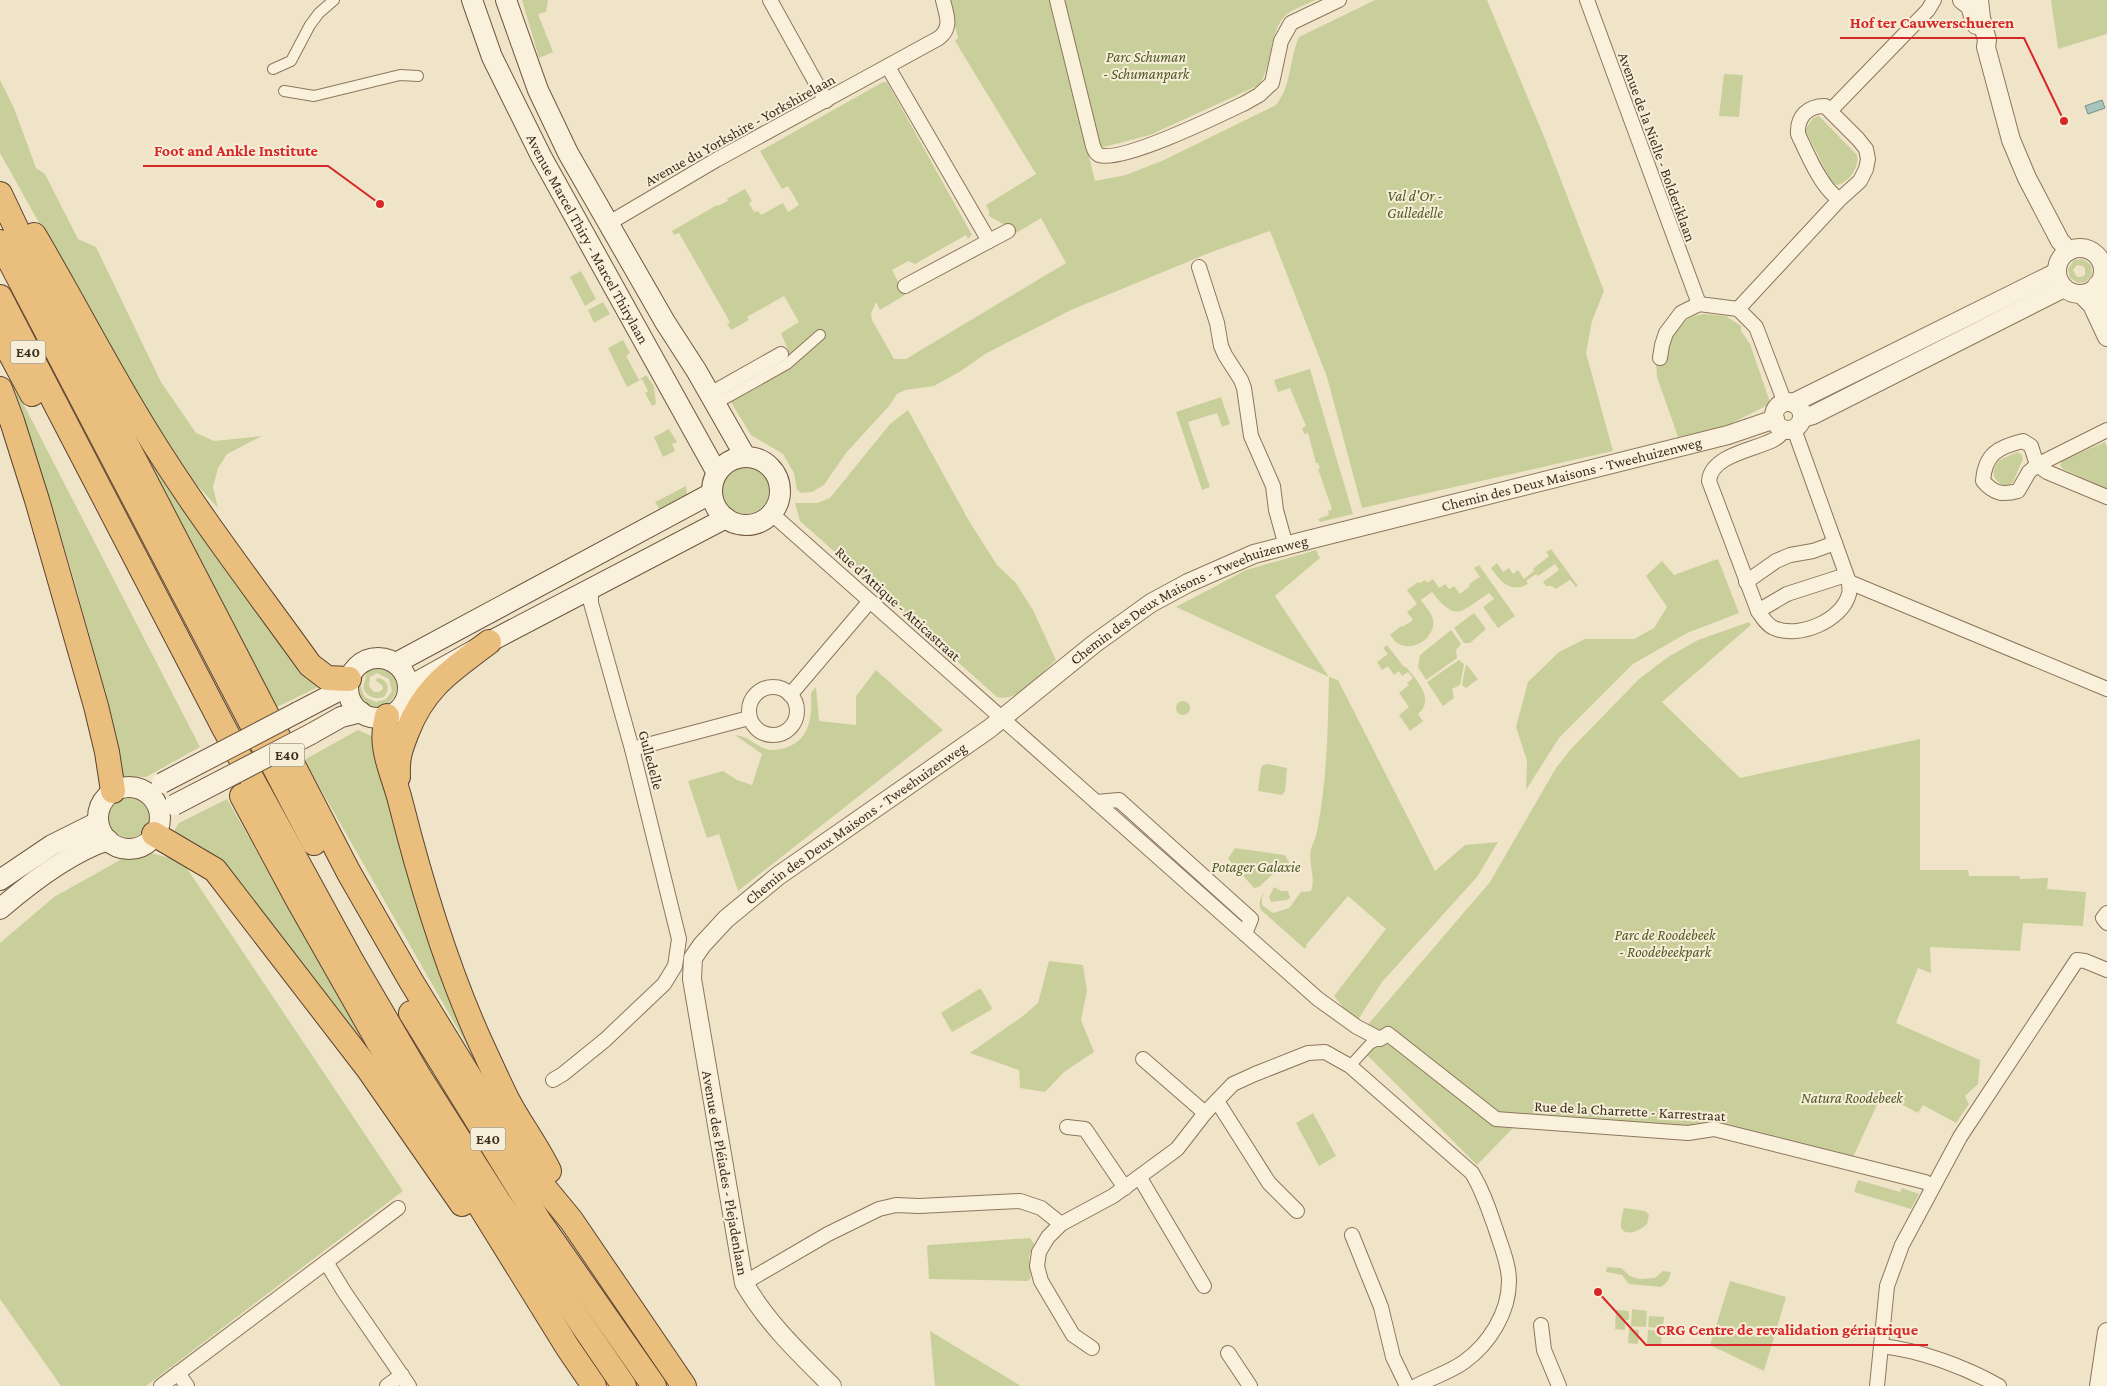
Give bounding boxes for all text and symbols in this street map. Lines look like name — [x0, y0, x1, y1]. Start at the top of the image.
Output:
callout: Hof ter Cauwerschueren — [1840, 7, 2024, 38]
text: Hof ter Cauwerschueren — [1850, 14, 2014, 31]
park label: Parc Schuman - Schumanpark — [1103, 49, 1191, 83]
street label: Avenue de la Nielle - Bolderiklaan — [1615, 50, 1699, 244]
street label: Avenue du Yorkshire - Yorkshirelaan — [642, 71, 838, 189]
street label: Avenue Marcel Thiry - Marcel Thirylaan — [523, 132, 652, 347]
callout: Foot and Ankle Institute — [143, 135, 328, 166]
text: Foot and Ankle Institute — [154, 142, 319, 159]
park label: Val d'Or - Gulledelle — [1387, 188, 1443, 221]
road number: E40 — [10, 341, 46, 364]
street label: Chemin des Deux Maisons - Tweehuizenweg — [1440, 434, 1704, 514]
street label: Chemin des Deux Maisons - Tweehuizenweg — [1067, 532, 1310, 668]
street label: Rue d'Attique - Atticastraat — [832, 544, 964, 666]
street label: Gulledelle — [635, 729, 667, 792]
street label: Chemin des Deux Maisons - Tweehuizenweg — [742, 739, 970, 908]
road number: E40 — [270, 744, 304, 766]
park label: Potager Galaxie — [1212, 859, 1301, 876]
park label: Parc de Roodebeek - Roodebeekpark — [1614, 927, 1717, 961]
street label: Avenue des Pléiades - Plejadenlaan — [698, 1069, 751, 1277]
park label: Natura Roodebeek — [1801, 1090, 1904, 1106]
street label: Rue de la Charrette - Karrestraat — [1534, 1098, 1727, 1124]
road number: E40 — [470, 1128, 506, 1150]
callout: CRG Centre de revalidation gériatrique — [1646, 1314, 1928, 1345]
text: CRG Centre de revalidation gériatrique — [1656, 1321, 1919, 1338]

